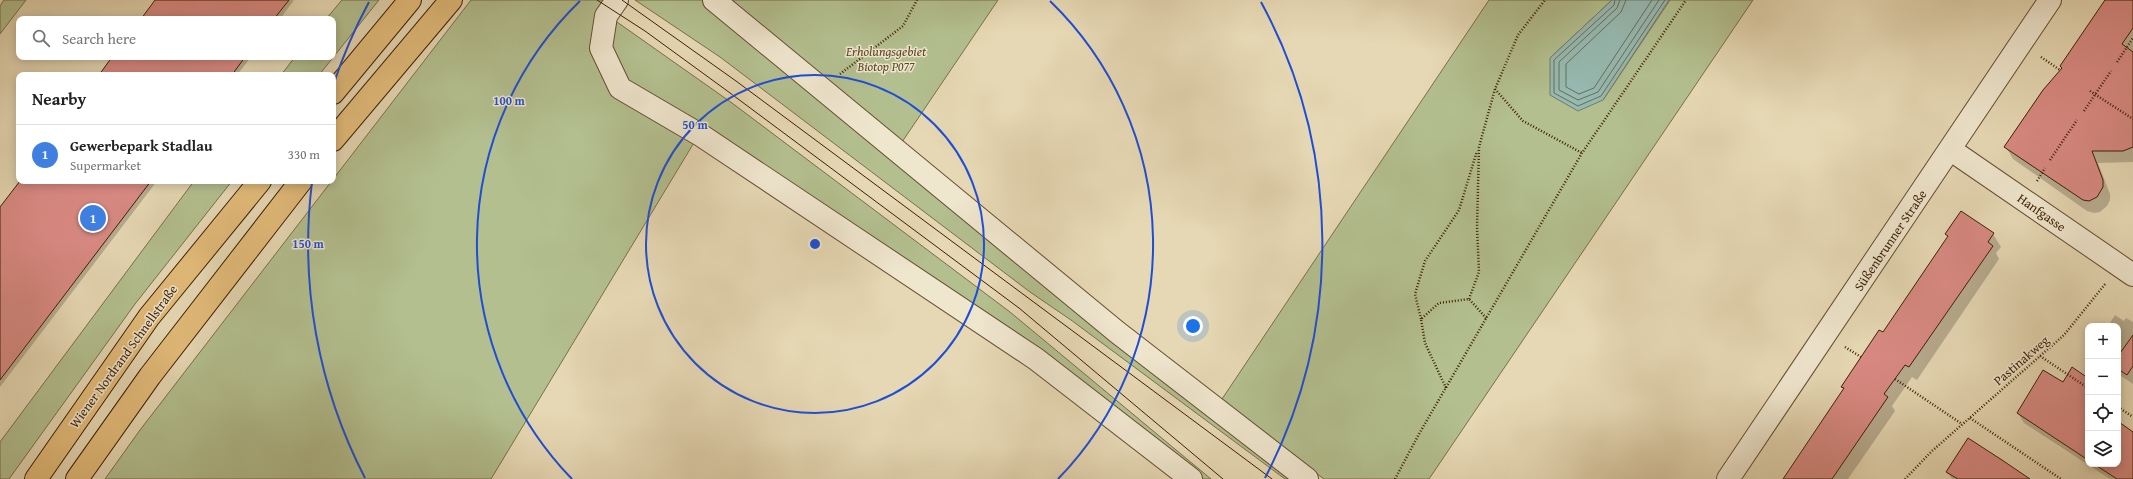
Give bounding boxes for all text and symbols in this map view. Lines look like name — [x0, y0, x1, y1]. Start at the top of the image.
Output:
search box — [16, 16, 336, 60]
icon: search — [30, 27, 52, 49]
text: Search here — [62, 28, 136, 49]
park label: Erholungsgebiet Biotop P077 — [845, 42, 927, 76]
text: Nearby — [32, 86, 86, 111]
text: 100 m — [493, 92, 526, 109]
text: 50 m — [682, 116, 708, 133]
text: Gewerbepark Stadlau — [70, 135, 213, 156]
text: 1 — [42, 145, 48, 164]
text: 330 m — [288, 145, 320, 164]
text: Supermarket — [70, 156, 141, 175]
street label: Süßenbrunner Straße — [1849, 186, 1931, 295]
street label: Hanfgasse — [2014, 189, 2070, 236]
pin: 1 — [80, 203, 106, 233]
text: 150 m — [292, 235, 325, 252]
centre of rings — [808, 237, 822, 251]
street label: Wiener Nordrand Schnellstraße — [65, 281, 182, 432]
your location — [1183, 316, 1203, 336]
map controls — [2085, 323, 2121, 467]
button: + — [2085, 323, 2121, 359]
street label: Pastinakweg — [1989, 331, 2054, 390]
button: − — [2085, 359, 2121, 395]
button: locate — [2085, 395, 2121, 431]
button: layers — [2085, 431, 2121, 467]

